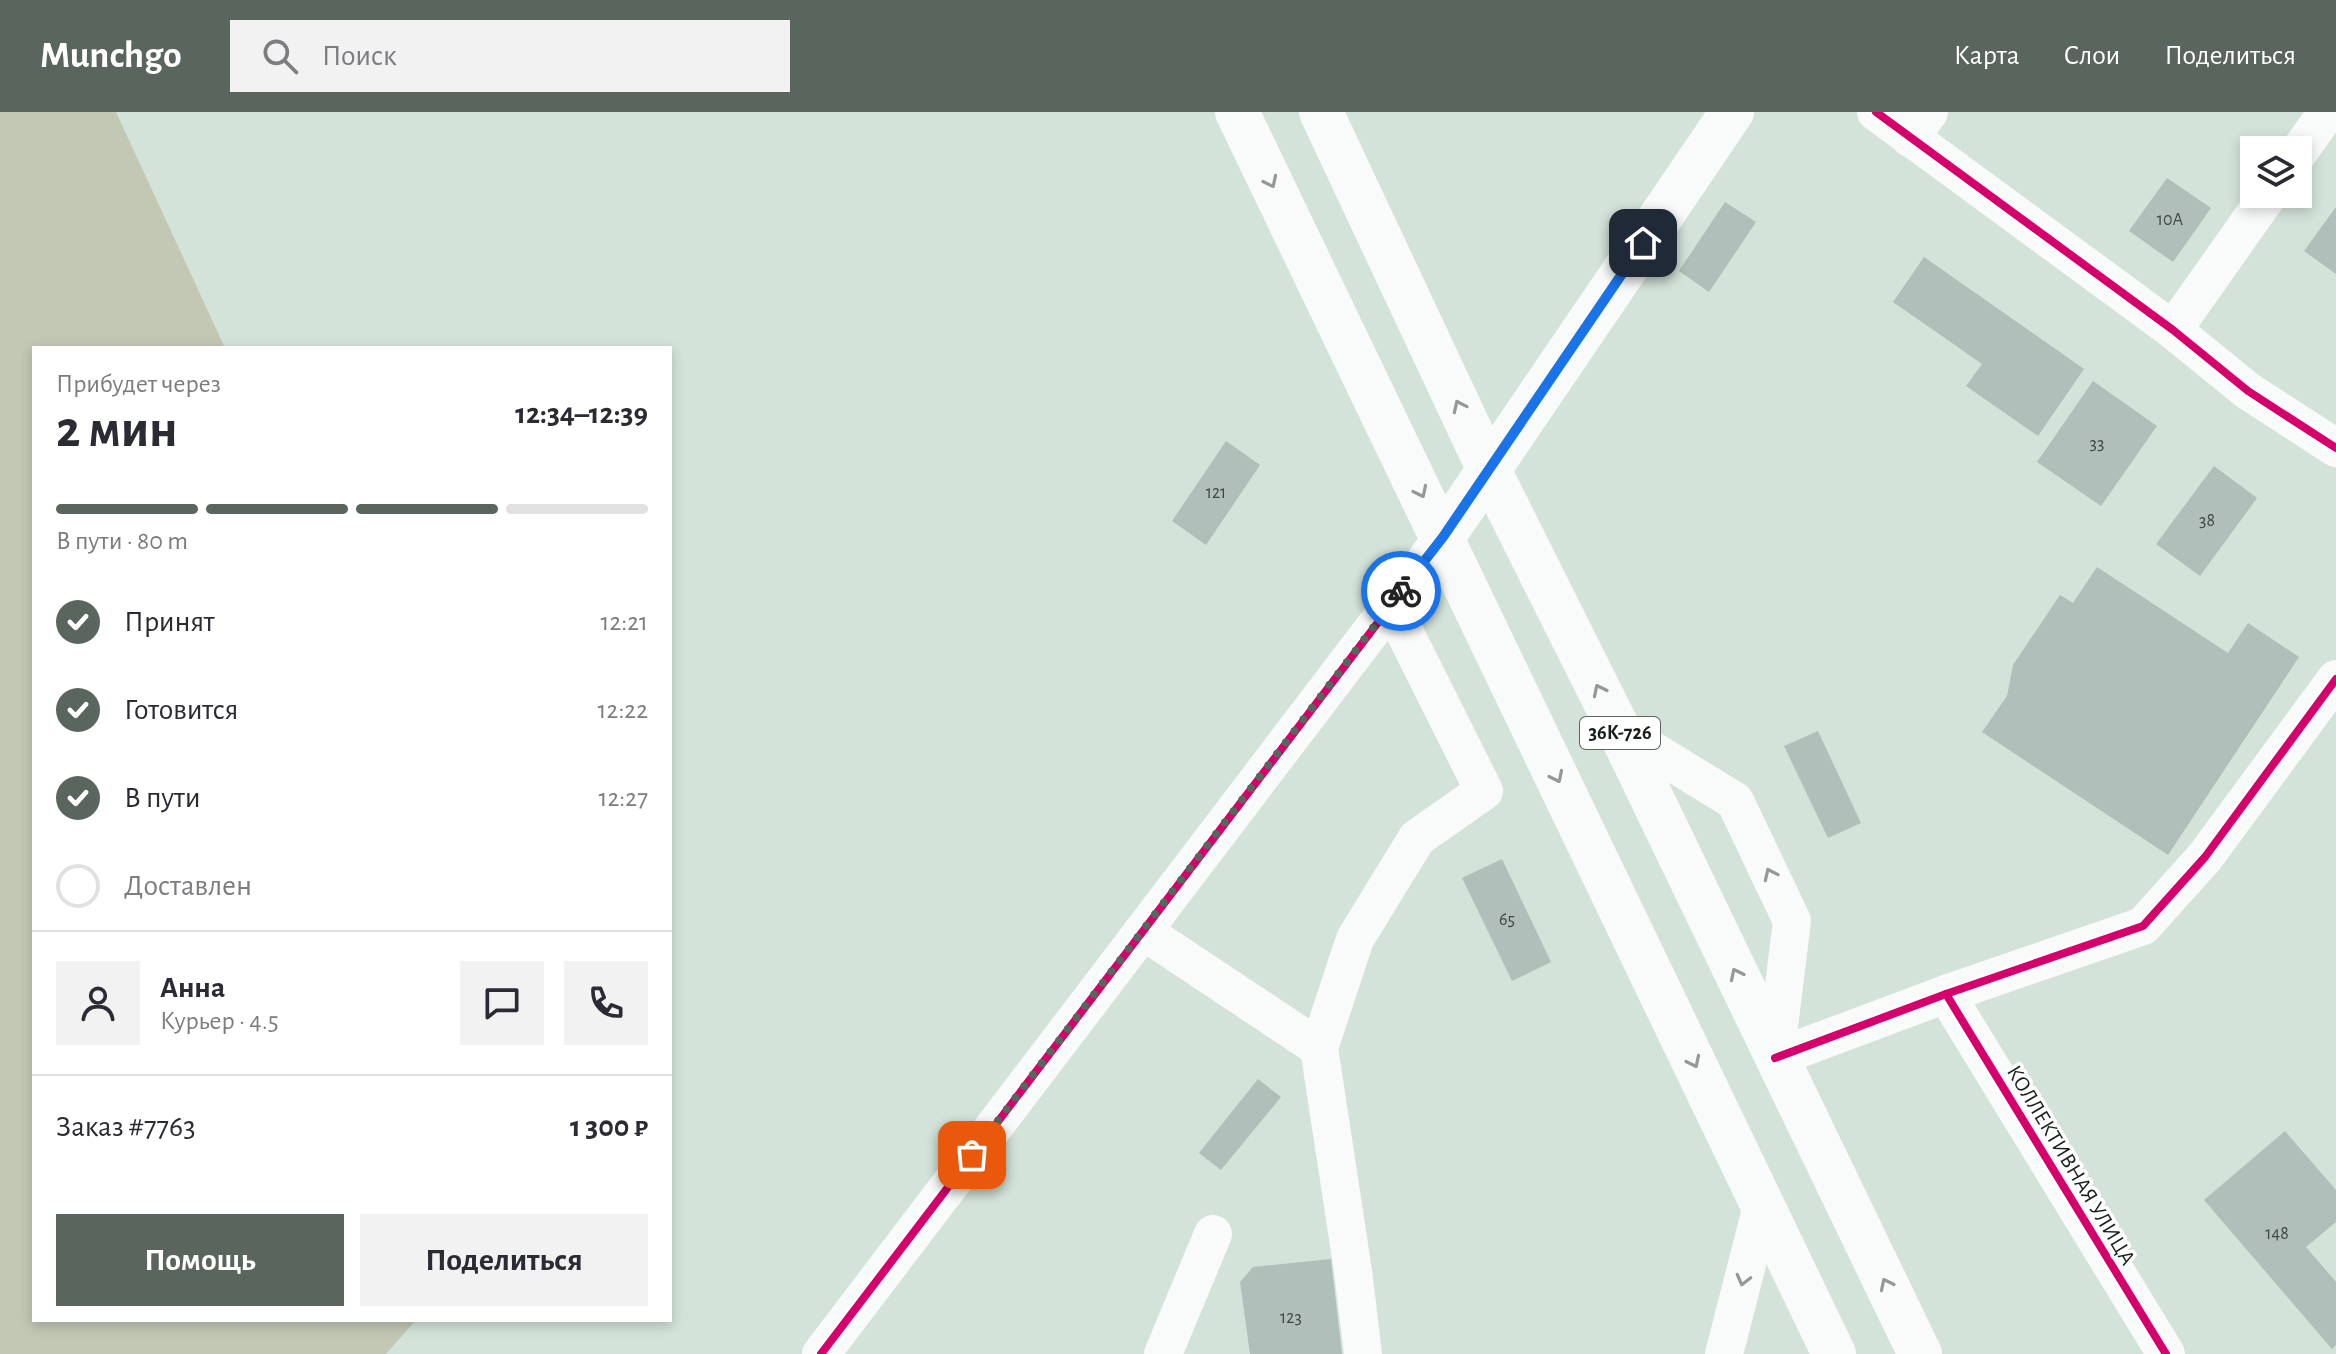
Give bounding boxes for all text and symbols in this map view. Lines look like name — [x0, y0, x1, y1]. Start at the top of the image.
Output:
search box — [230, 20, 790, 92]
icon: search — [258, 34, 302, 78]
text: Munchgo — [40, 37, 182, 75]
text: Поиск — [322, 41, 397, 71]
text: Карта — [1954, 42, 2020, 70]
text: Слои — [2064, 42, 2120, 70]
text: Поделиться — [2164, 42, 2296, 70]
map controls — [2240, 136, 2312, 208]
button: layers — [2240, 136, 2312, 208]
one-way arrow — [1261, 174, 1277, 189]
pin — [1609, 209, 1677, 277]
house number: 10А — [2157, 211, 2184, 229]
icon: home — [1621, 221, 1665, 265]
text: Прибудет через — [56, 371, 221, 397]
text: 12:34–12:39 — [515, 399, 648, 429]
one-way arrow — [1453, 400, 1469, 414]
text: 2 мин — [56, 404, 178, 456]
house number: 33 — [2090, 435, 2104, 453]
house number: 121 — [1206, 484, 1226, 502]
one-way arrow — [1411, 484, 1427, 498]
house number: 38 — [2199, 512, 2215, 530]
text: В пути · 80 m — [56, 528, 188, 554]
courier — [1361, 551, 1441, 631]
icon: bike — [1379, 569, 1423, 613]
icon: check — [56, 600, 100, 644]
text: Принят — [124, 607, 215, 637]
text: 12:21 — [600, 609, 648, 635]
one-way arrow — [1593, 683, 1608, 698]
icon: check — [56, 688, 100, 732]
text: Готовится — [124, 695, 238, 725]
text: 12:22 — [598, 697, 648, 723]
road number: 36К-726 — [1580, 717, 1660, 749]
one-way arrow — [1547, 769, 1563, 783]
icon: check — [56, 776, 100, 820]
text: В пути — [124, 783, 201, 813]
text: 12:27 — [599, 785, 648, 811]
one-way arrow — [1764, 867, 1780, 882]
text: Доставлен — [124, 871, 252, 901]
house number: 65 — [1499, 911, 1515, 929]
button: person — [56, 961, 140, 1045]
button: chat — [460, 961, 544, 1045]
button: phone — [564, 961, 648, 1045]
one-way arrow — [1730, 968, 1745, 983]
text: Анна — [160, 973, 225, 1003]
text: Курьер · 4.5 — [160, 1008, 279, 1034]
one-way arrow — [1684, 1054, 1700, 1069]
street label: КОЛЛЕКТИВНАЯ УЛИЦА — [2003, 1061, 2139, 1269]
text: Заказ #7763 — [56, 1112, 196, 1142]
text: 1 300 ₽ — [570, 1112, 648, 1142]
pin — [938, 1121, 1006, 1189]
icon: bag — [950, 1133, 994, 1177]
button: Помощь — [56, 1214, 344, 1306]
button: Поделиться — [360, 1214, 648, 1306]
house number: 148 — [2265, 1225, 2289, 1243]
one-way arrow — [1736, 1273, 1753, 1286]
one-way arrow — [1880, 1277, 1896, 1292]
house number: 123 — [1280, 1309, 1302, 1327]

